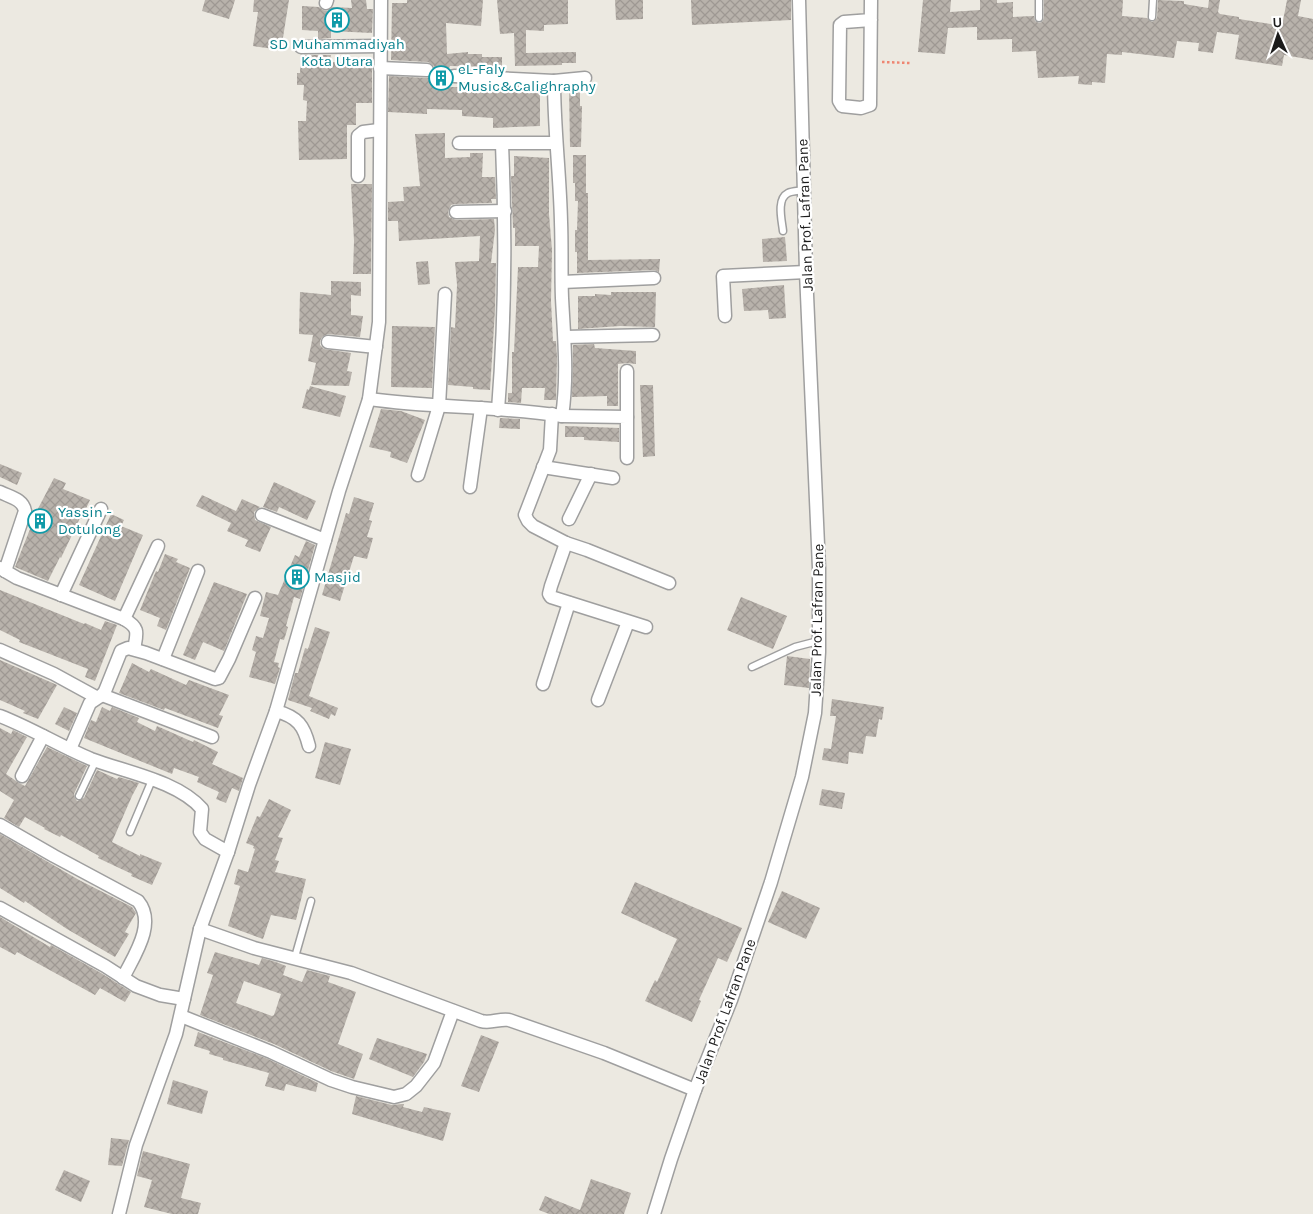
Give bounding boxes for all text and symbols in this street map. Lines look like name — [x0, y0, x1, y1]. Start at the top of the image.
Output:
building icon: SD Muhammadiyah Kota Utara — [324, 7, 350, 33]
north arrow — [1253, 10, 1303, 60]
text: U — [1272, 14, 1283, 31]
place label: SD Muhammadiyah Kota Utara — [269, 35, 405, 70]
place label: eL-Faly Music&Calighraphy — [458, 60, 596, 95]
building icon: eL-Faly Music&Calighraphy — [428, 65, 454, 91]
street label: Jalan Prof. Lafran Pane — [793, 138, 817, 292]
place label: Yassin - Dotulong — [58, 503, 121, 538]
building icon: Yassin - Dotulong — [27, 508, 53, 534]
street label: Jalan Prof. Lafran Pane — [807, 544, 827, 696]
building icon: Masjid — [284, 564, 310, 590]
place label: Masjid — [314, 568, 361, 586]
street label: Jalan Prof. Lafran Pane — [690, 936, 760, 1086]

